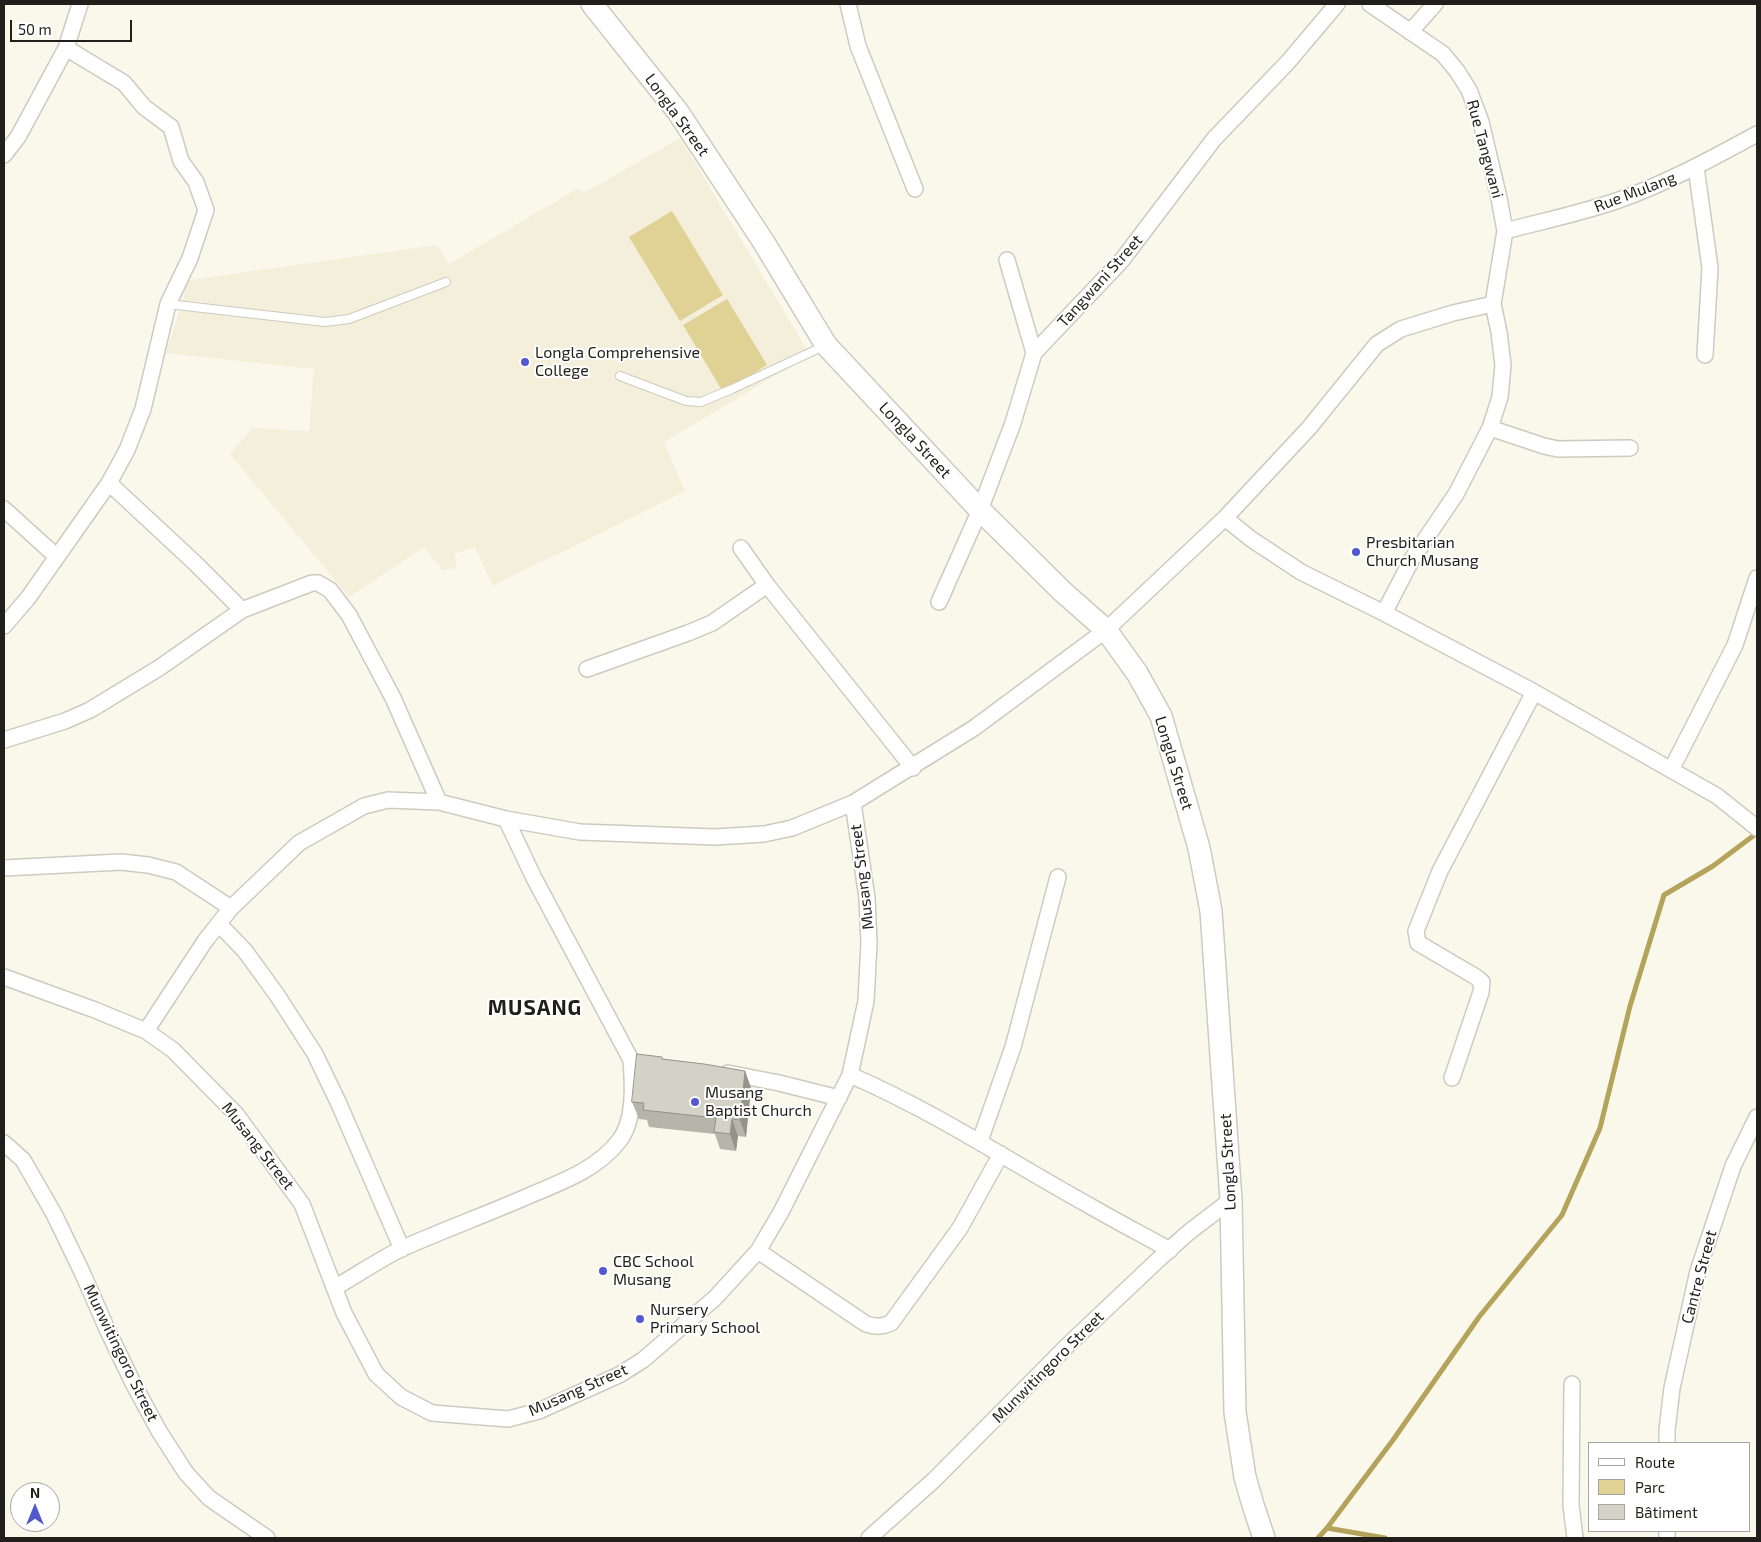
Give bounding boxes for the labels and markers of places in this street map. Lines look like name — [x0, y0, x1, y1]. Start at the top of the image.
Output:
place label: Longla Comprehensive College — [535, 343, 700, 381]
marker: Longla Comprehensive College — [519, 356, 531, 368]
place label: Presbitarian Church Musang — [1366, 533, 1479, 571]
marker: Presbitarian Church Musang — [1350, 546, 1362, 558]
place label: Musang Baptist Church — [705, 1083, 812, 1121]
marker: Musang Baptist Church — [689, 1096, 701, 1108]
place label: CBC School Musang — [613, 1252, 694, 1290]
marker: CBC School Musang — [597, 1265, 609, 1277]
place label: Nursery Primary School — [650, 1300, 760, 1338]
marker: Nursery Primary School — [634, 1313, 646, 1325]

